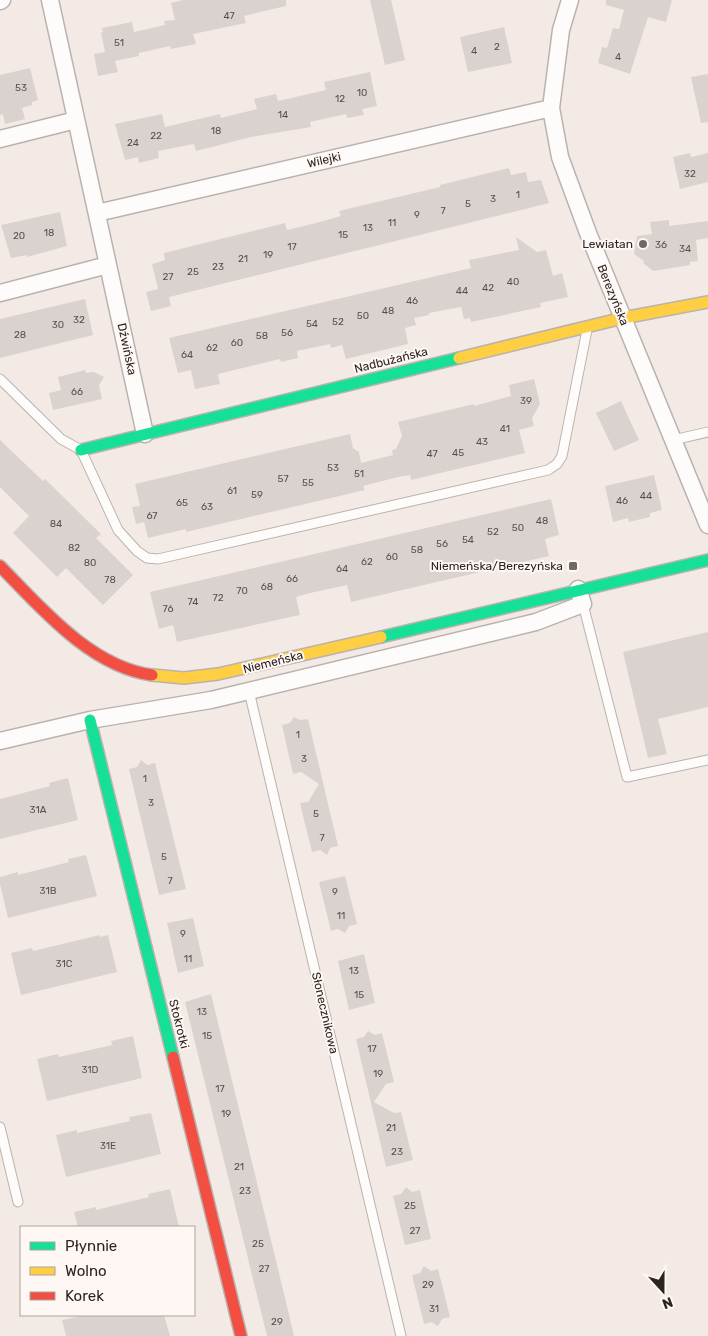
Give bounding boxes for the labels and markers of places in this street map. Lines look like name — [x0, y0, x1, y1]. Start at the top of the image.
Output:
place label: Lewiatan — [582, 237, 633, 251]
marker: Lewiatan — [637, 238, 649, 250]
place label: Niemeńska/Berezyńska — [431, 559, 563, 573]
marker: Niemeńska/Berezyńska — [567, 560, 579, 572]

